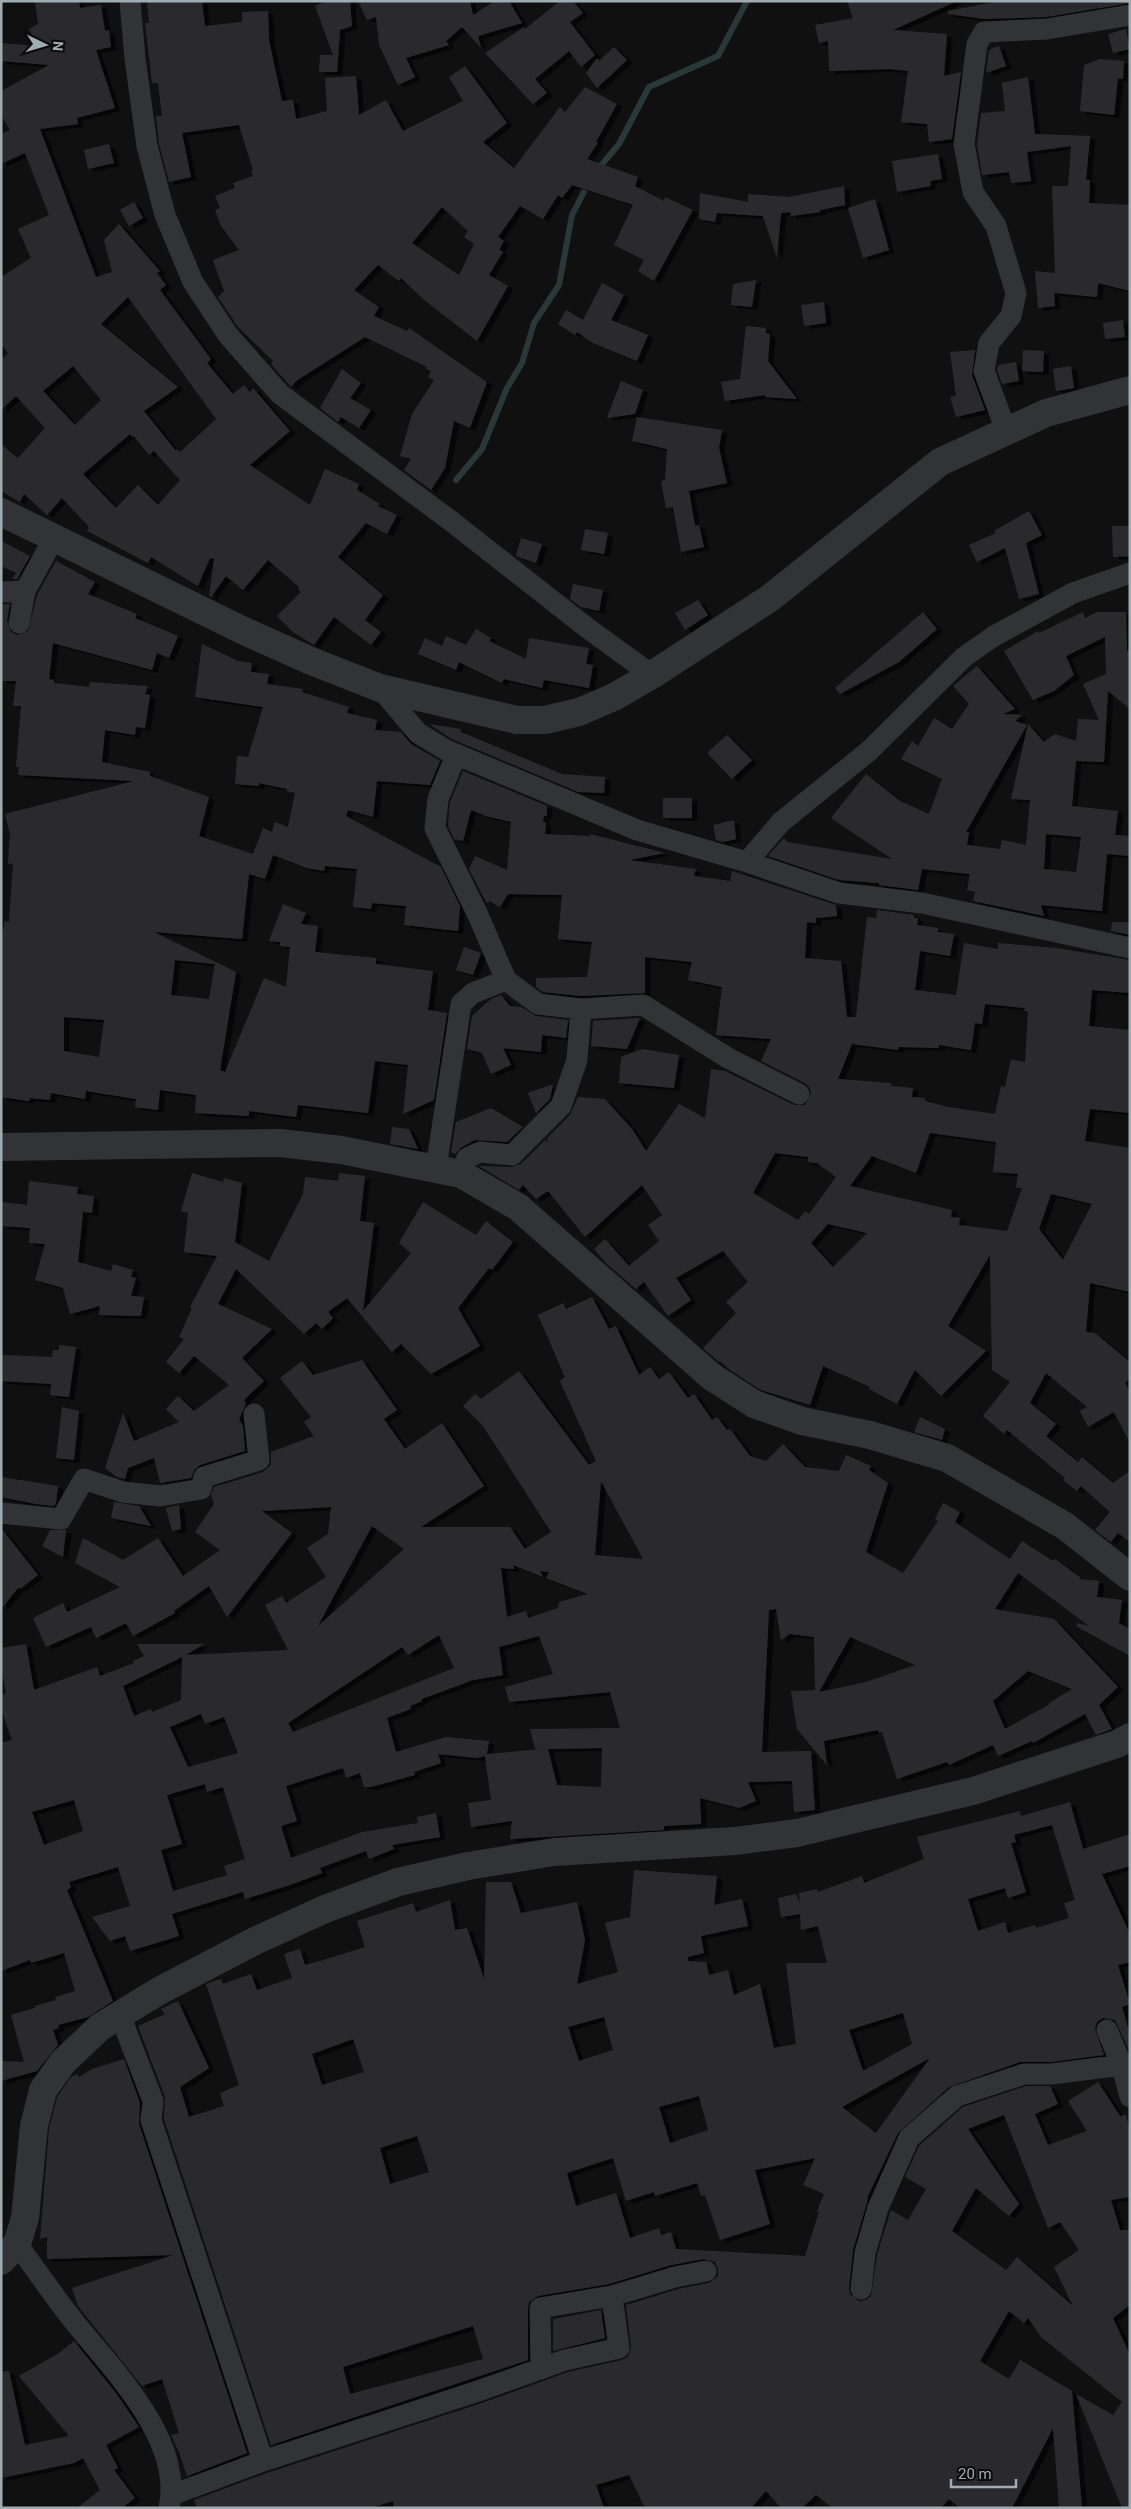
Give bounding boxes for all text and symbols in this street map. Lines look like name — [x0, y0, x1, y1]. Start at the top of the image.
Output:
north arrow — [20, 20, 70, 70]
text: N — [50, 41, 66, 52]
scale bar — [951, 2456, 1016, 2488]
text: 20 m — [958, 2465, 992, 2483]

